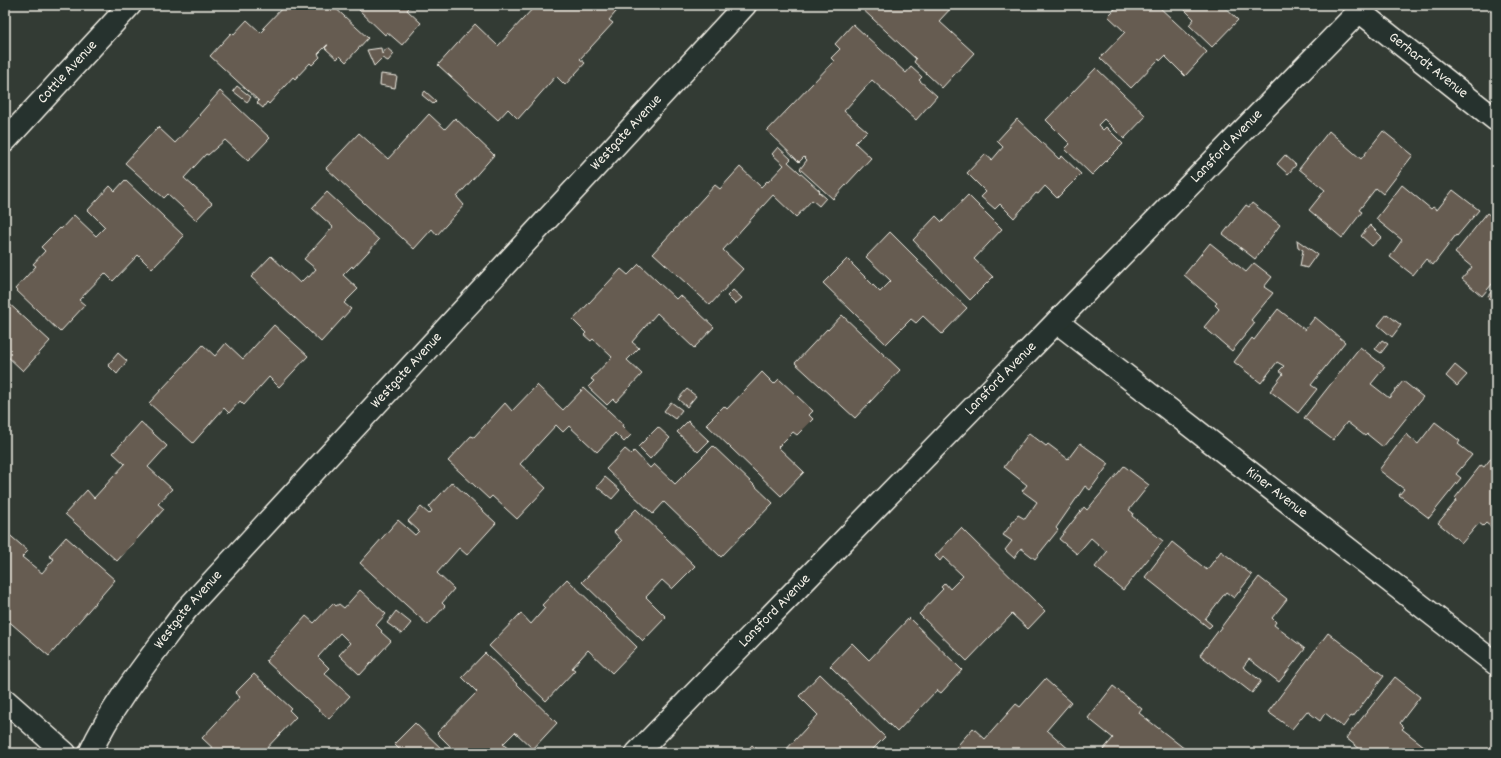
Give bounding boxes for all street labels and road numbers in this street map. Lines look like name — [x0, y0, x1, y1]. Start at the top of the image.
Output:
street label: Gerhardt Avenue — [1383, 27, 1473, 105]
street label: Cottle Avenue — [33, 35, 103, 109]
street label: Westgate Avenue — [586, 89, 668, 176]
street label: Lansford Avenue — [1186, 105, 1269, 189]
street label: Westgate Avenue — [366, 327, 448, 414]
street label: Lansford Avenue — [960, 337, 1043, 421]
street label: Kiner Avenue — [1241, 462, 1312, 524]
street label: Westgate Avenue — [149, 565, 228, 654]
street label: Lansford Avenue — [734, 569, 817, 653]

